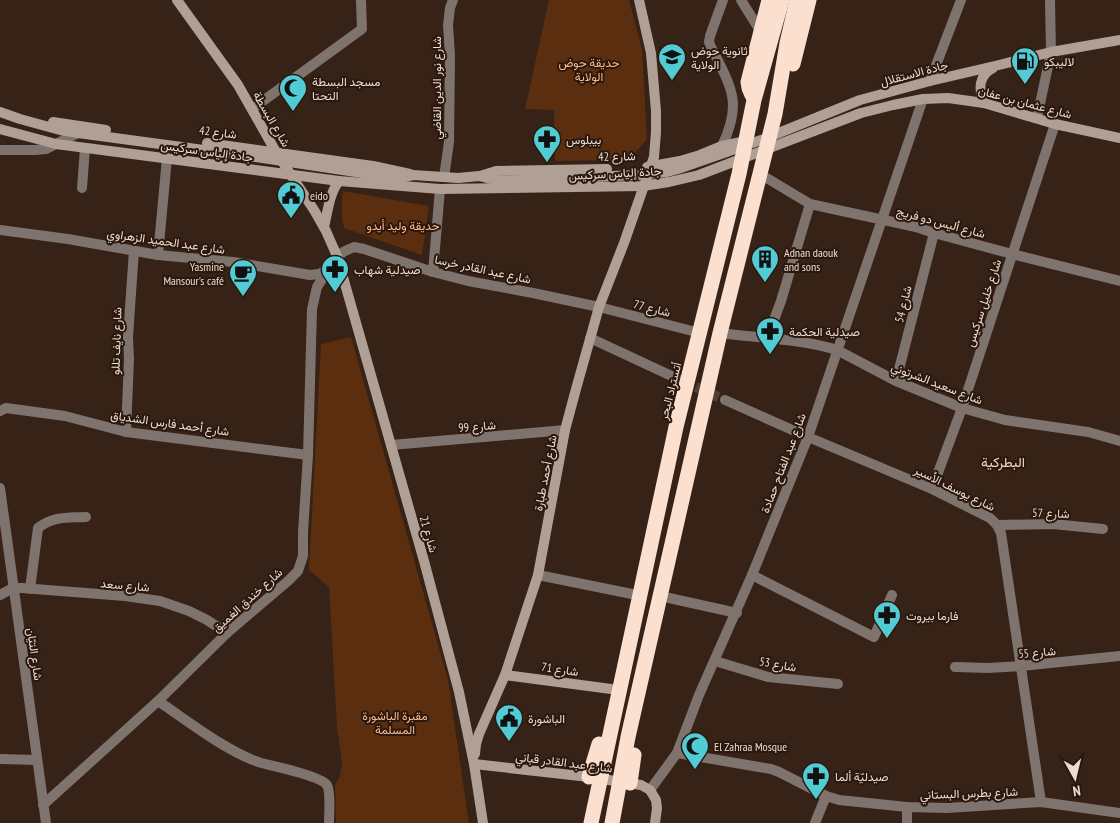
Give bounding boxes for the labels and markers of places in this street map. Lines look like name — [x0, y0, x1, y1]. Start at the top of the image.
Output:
school or university icon: ثانوية حوض الولاية — [657, 42, 687, 81]
place label: ثانوية حوض الولاية — [691, 43, 748, 73]
fuel station icon: لاليبكو — [1010, 46, 1040, 85]
place label: لاليبكو — [1044, 54, 1074, 70]
mosque icon: مسجد البسطة التحتا — [278, 73, 308, 112]
place label: مسجد البسطة التحتا — [312, 74, 381, 103]
pharmacy icon: بيبلوس — [532, 124, 562, 163]
place label: بيبلوس — [566, 132, 601, 148]
public building icon: eido — [276, 180, 306, 219]
place label: eido — [310, 188, 328, 203]
building icon: Adnan daouk and sons — [750, 244, 780, 283]
place label: Adnan daouk and sons — [784, 245, 838, 274]
pharmacy icon: صيدلية شهاب — [320, 254, 350, 293]
cafe icon: Yasmine Mansour's café — [228, 258, 258, 297]
place label: Yasmine Mansour's café — [163, 259, 224, 288]
place label: صيدلية شهاب — [354, 262, 420, 278]
pharmacy icon: صيدلية الحكمة — [755, 316, 785, 355]
place label: صيدلية الحكمة — [789, 324, 860, 339]
pharmacy icon: فارما بيروت — [872, 600, 902, 639]
place label: فارما بيروت — [906, 608, 958, 624]
public building icon: الباشورة — [494, 703, 524, 742]
place label: الباشورة — [528, 711, 565, 727]
mosque icon: El Zahraa Mosque — [680, 731, 710, 770]
place label: El Zahraa Mosque — [714, 739, 787, 754]
pharmacy icon: صيدليّة ألما — [801, 761, 831, 800]
place label: صيدليّة ألما — [835, 769, 889, 784]

